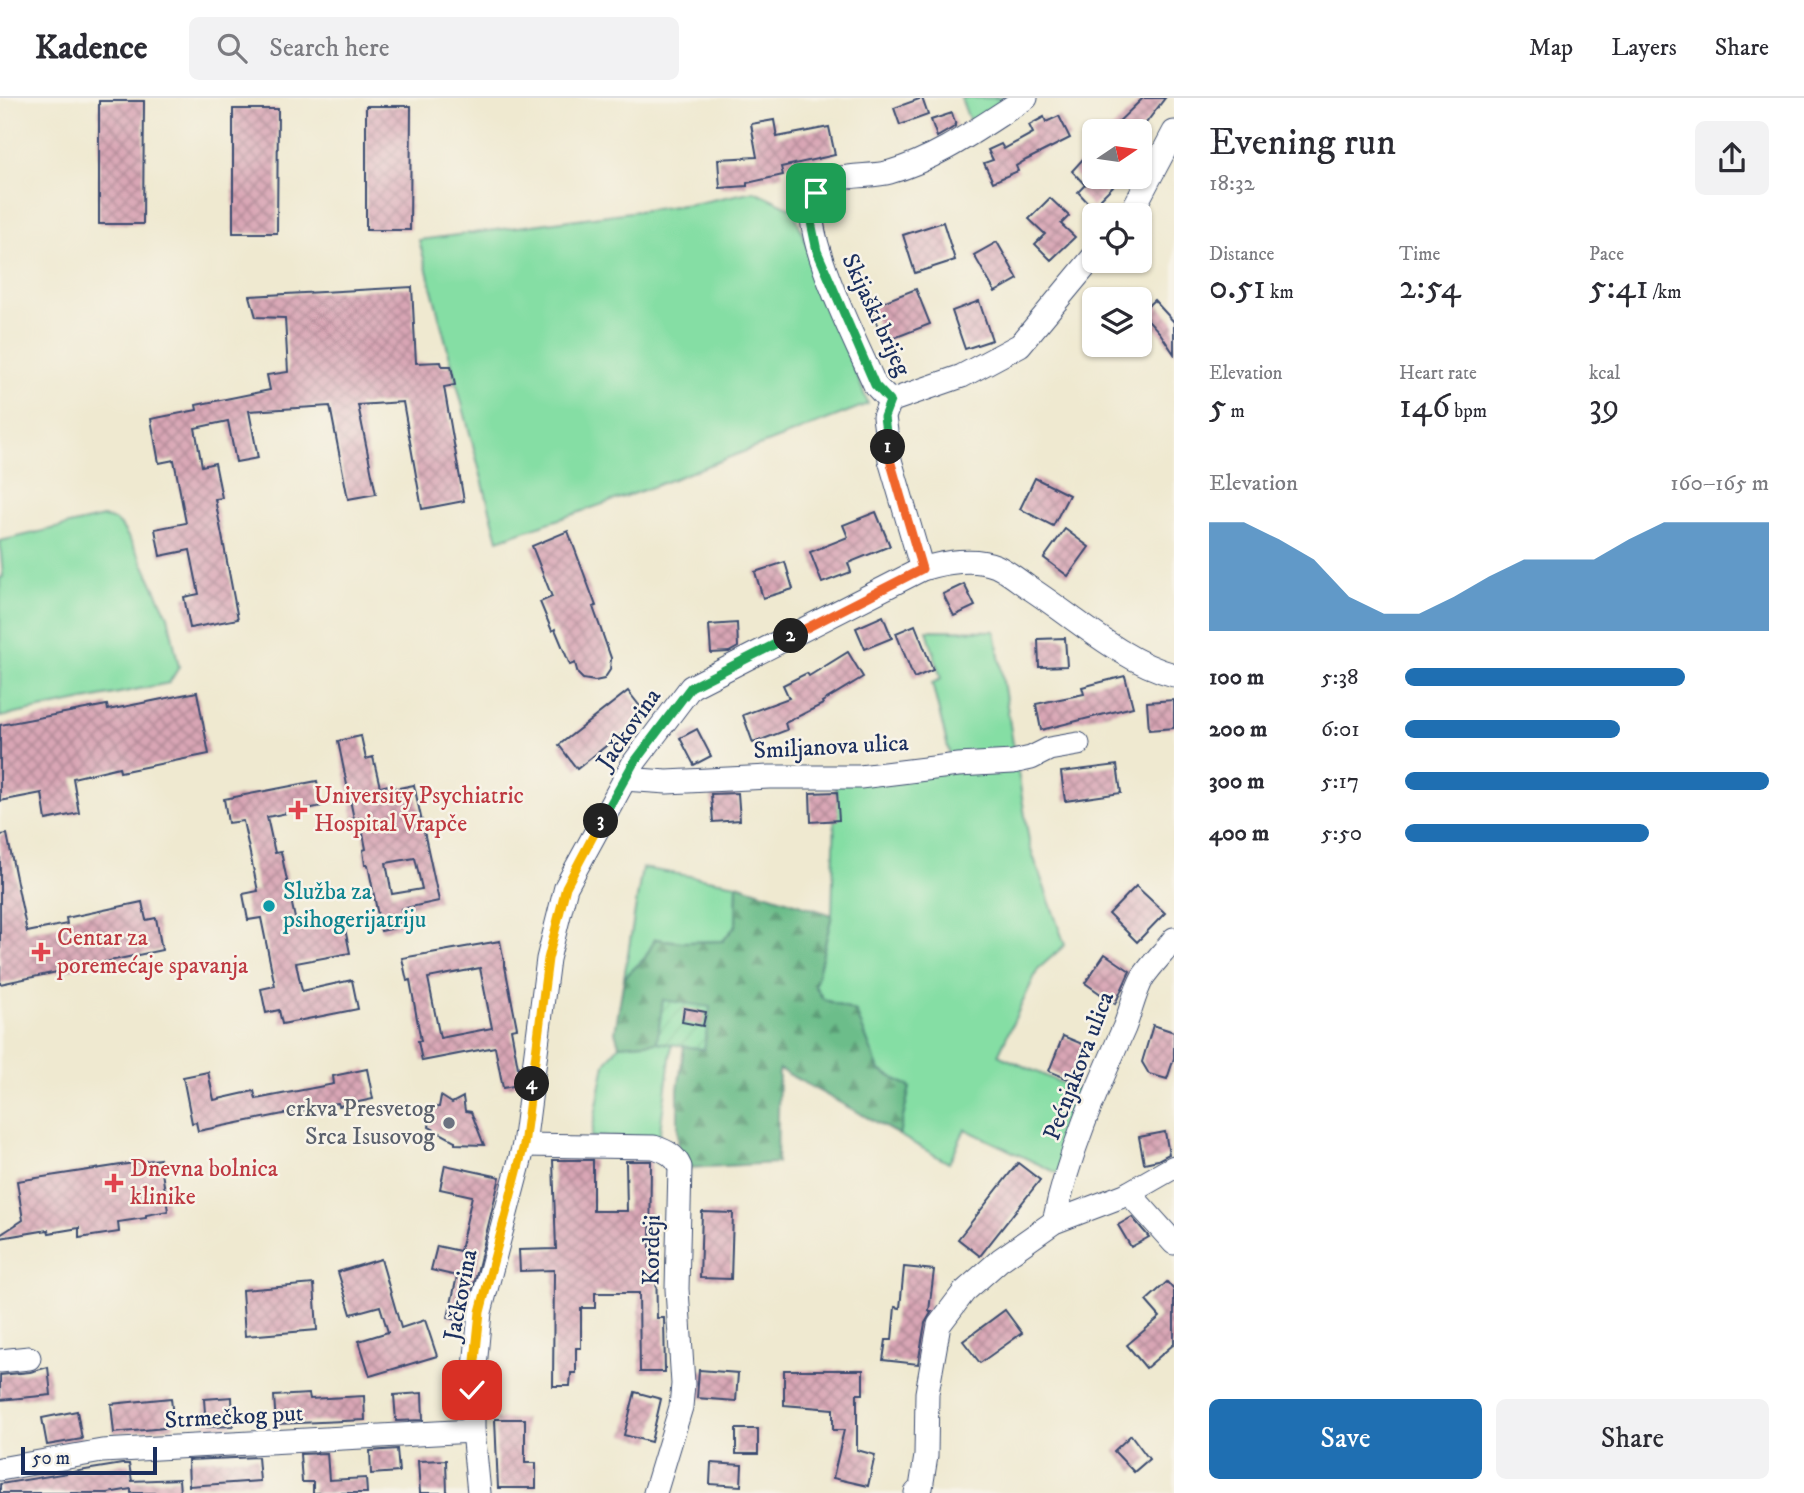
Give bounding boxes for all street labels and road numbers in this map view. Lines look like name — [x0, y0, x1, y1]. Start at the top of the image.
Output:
street label: Skijaški brijeg — [835, 249, 918, 381]
street label: Jačkovina — [589, 682, 668, 777]
street label: Smiljanova ulica — [753, 728, 910, 766]
street label: Pećnjakova ulica — [1037, 987, 1121, 1145]
street label: Kordeji — [636, 1214, 668, 1286]
street label: Jačkovina — [437, 1246, 485, 1345]
street label: Strmečkog put — [164, 1398, 304, 1436]

